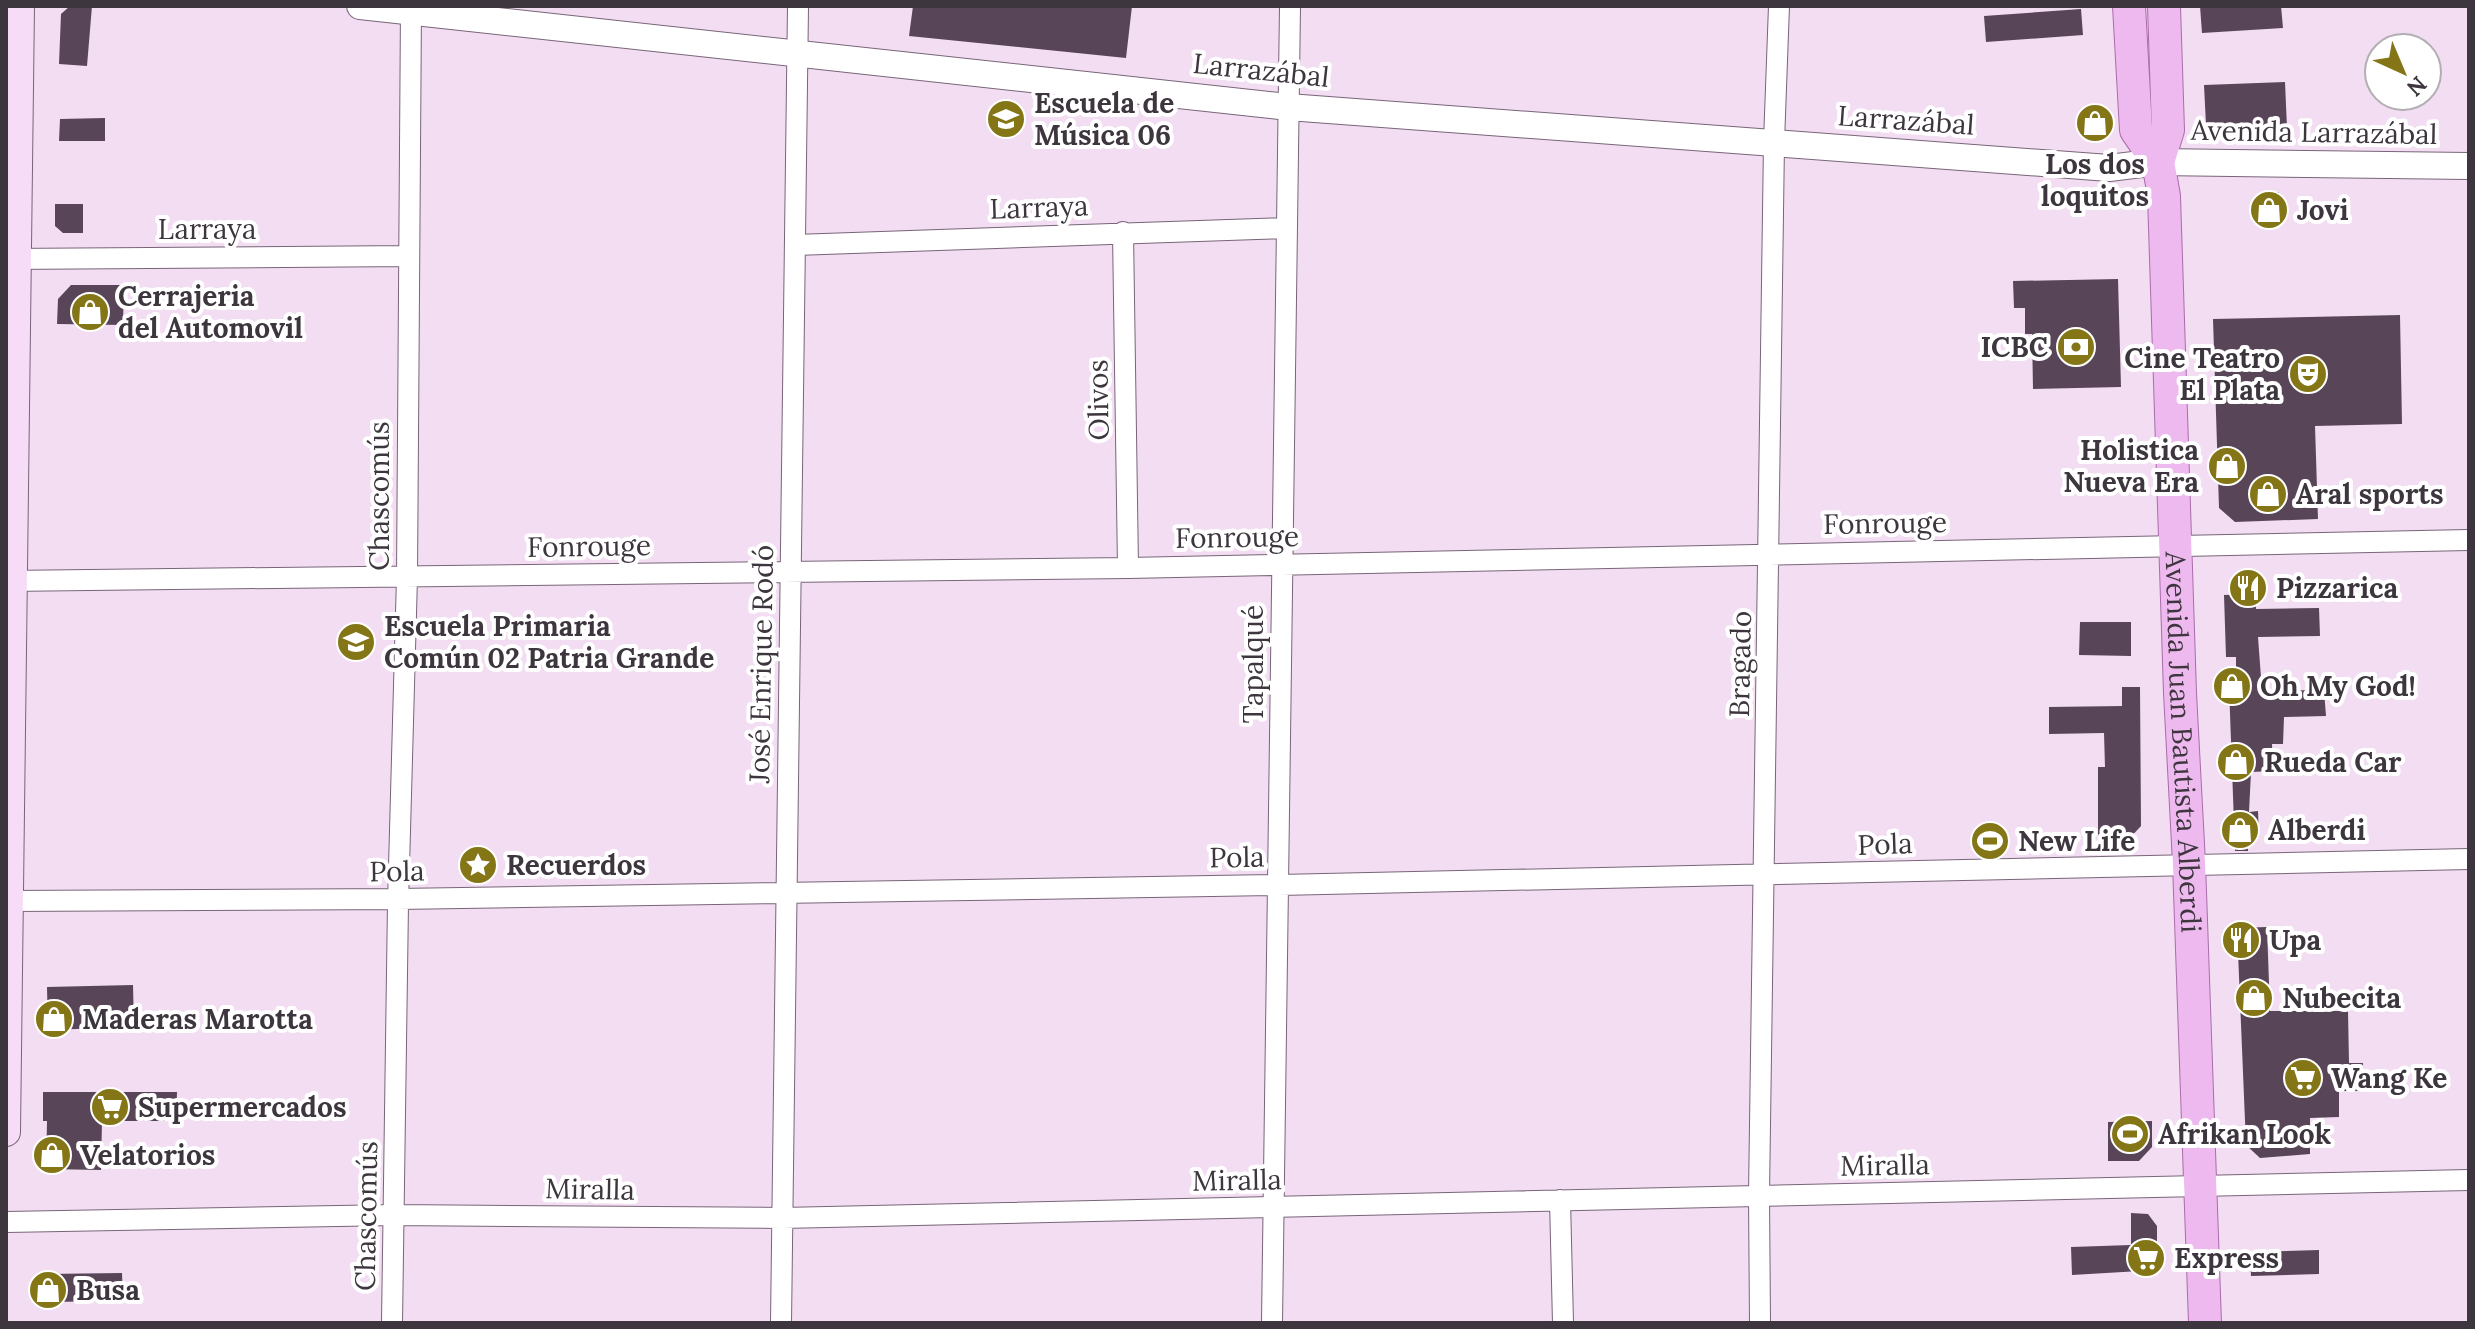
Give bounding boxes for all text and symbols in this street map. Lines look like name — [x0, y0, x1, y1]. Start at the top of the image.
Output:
north arrow — [2363, 32, 2443, 112]
street label: Larrazábal — [1191, 45, 1331, 95]
text: N — [2401, 70, 2433, 102]
place label: Escuela de Música 06 — [1034, 85, 1174, 153]
street label: Larrazábal — [1836, 97, 1976, 143]
school or university icon: Escuela de Música 06 — [985, 98, 1027, 140]
shop icon: Los dos loquitos — [2074, 102, 2116, 144]
street label: Avenida Larrazábal — [2189, 112, 2438, 152]
place label: Los dos loquitos — [2041, 146, 2149, 214]
street label: Larraya — [989, 187, 1089, 227]
shop icon: Jovi — [2248, 189, 2290, 231]
place label: Jovi — [2297, 192, 2349, 228]
street label: Larraya — [158, 211, 256, 247]
place label: Cerrajeria del Automovil — [118, 278, 303, 346]
shop icon: Cerrajeria del Automovil — [69, 291, 111, 333]
bank icon: ICBC — [2055, 326, 2097, 368]
place label: ICBC — [1980, 329, 2049, 365]
place label: Cine Teatro El Plata — [2124, 340, 2280, 408]
theatre icon: Cine Teatro El Plata — [2287, 353, 2329, 395]
street label: Olivos — [1079, 359, 1117, 441]
street label: Chascomús — [361, 421, 397, 571]
place label: Holistica Nueva Era — [2063, 432, 2199, 500]
shop icon: Holistica Nueva Era — [2206, 445, 2248, 487]
shop icon: Aral sports — [2247, 473, 2289, 515]
place label: Aral sports — [2296, 476, 2443, 512]
street label: Fonrouge — [1823, 504, 1947, 542]
street label: Fonrouge — [1175, 518, 1299, 556]
street label: Fonrouge — [527, 527, 651, 565]
street label: José Enrique Rodó — [741, 544, 781, 785]
street label: Avenida Juan Bautista Alberdi — [2157, 550, 2209, 933]
restaurant icon: Pizzarica — [2227, 567, 2269, 609]
place label: Pizzarica — [2276, 570, 2399, 606]
street label: Tapalqué — [1235, 605, 1271, 723]
place label: Escuela Primaria Común 02 Patria Grande — [384, 608, 714, 676]
street label: Bragado — [1721, 610, 1759, 718]
school or university icon: Escuela Primaria Común 02 Patria Grande — [335, 621, 377, 663]
shop icon: Oh My God! — [2211, 665, 2253, 707]
place label: Oh My God! — [2260, 668, 2416, 704]
shop icon: Rueda Car — [2215, 741, 2257, 783]
place label: Rueda Car — [2264, 744, 2402, 780]
shop icon: Alberdi — [2219, 809, 2261, 851]
place label: Alberdi — [2268, 812, 2366, 848]
sports icon: New Life — [1969, 820, 2011, 862]
place label: New Life — [2018, 823, 2135, 859]
street label: Pola — [1857, 825, 1913, 863]
street label: Pola — [1209, 839, 1265, 875]
place icon: Recuerdos — [457, 844, 499, 886]
place label: Recuerdos — [506, 847, 646, 883]
street label: Pola — [369, 853, 425, 889]
restaurant icon: Upa — [2220, 919, 2262, 961]
place label: Upa — [2269, 922, 2321, 958]
shop icon: Nubecita — [2233, 977, 2275, 1019]
place label: Nubecita — [2282, 980, 2402, 1016]
shop icon: Maderas Marotta — [33, 998, 75, 1040]
place label: Maderas Marotta — [82, 1001, 313, 1037]
supermarket icon: Wang Ke — [2282, 1057, 2324, 1099]
place label: Wang Ke — [2331, 1060, 2447, 1096]
supermarket icon: Supermercados — [89, 1086, 131, 1128]
place label: Supermercados — [138, 1089, 347, 1125]
sports icon: Afrikan Look — [2109, 1113, 2151, 1155]
place label: Afrikan Look — [2158, 1116, 2331, 1152]
shop icon: Velatorios — [31, 1134, 73, 1176]
place label: Velatorios — [80, 1137, 215, 1173]
street label: Chascomús — [347, 1141, 385, 1291]
street label: Miralla — [1840, 1146, 1930, 1184]
street label: Miralla — [1192, 1161, 1282, 1199]
street label: Miralla — [545, 1170, 635, 1208]
supermarket icon: Express — [2125, 1237, 2167, 1279]
place label: Express — [2174, 1240, 2279, 1276]
shop icon: Busa — [27, 1269, 69, 1311]
place label: Busa — [76, 1272, 140, 1308]

